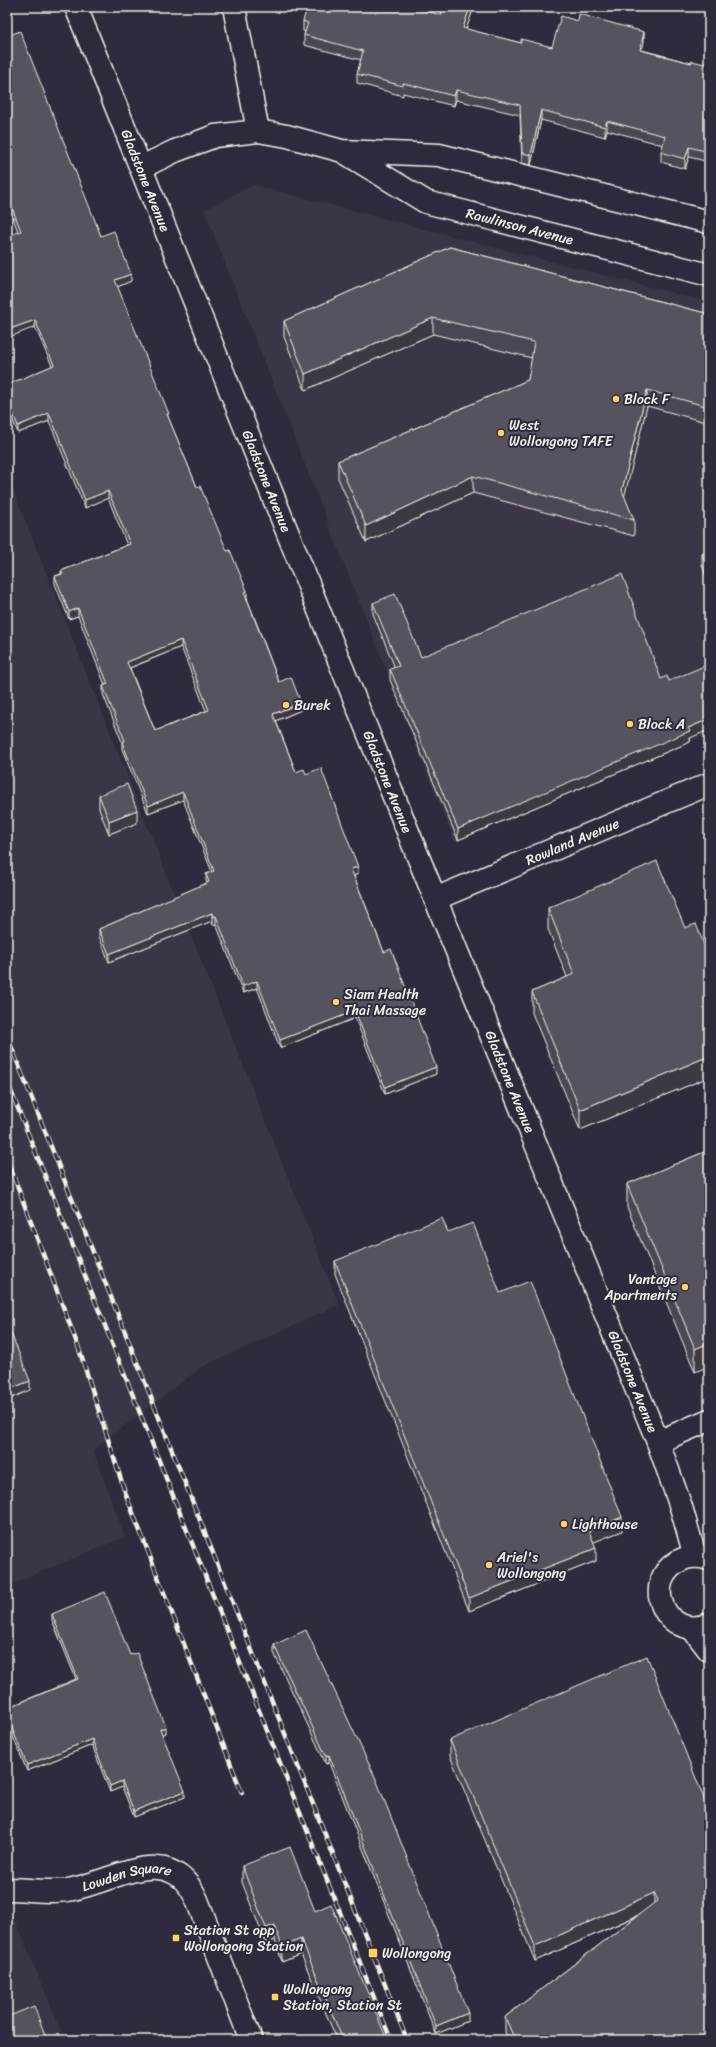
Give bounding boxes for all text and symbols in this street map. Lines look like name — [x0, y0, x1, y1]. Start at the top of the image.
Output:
street label: Gladstone Avenue — [113, 126, 177, 236]
street label: Rawlinson Avenue — [463, 201, 576, 253]
place label: Block F — [624, 387, 671, 412]
marker: Block F — [611, 394, 621, 404]
place label: West Wollongong TAFE — [509, 413, 614, 454]
street label: Gladstone Avenue — [234, 426, 298, 537]
marker: West Wollongong TAFE — [496, 428, 506, 438]
place label: Burek — [294, 693, 331, 718]
marker: Burek — [281, 700, 291, 710]
place label: Block A — [638, 712, 685, 737]
marker: Block A — [625, 719, 635, 729]
street label: Gladstone Avenue — [355, 727, 419, 837]
street label: Rowland Avenue — [522, 811, 623, 873]
place label: Siam Health Thai Massage — [344, 982, 426, 1023]
marker: Siam Health Thai Massage — [331, 997, 341, 1007]
street label: Gladstone Avenue — [478, 1027, 542, 1137]
place label: Vantage Apartments — [603, 1267, 678, 1308]
marker: Vantage Apartments — [680, 1282, 690, 1292]
street label: Gladstone Avenue — [600, 1326, 665, 1437]
place label: Lighthouse — [572, 1512, 638, 1537]
marker: Lighthouse — [559, 1519, 569, 1529]
place label: Ariel's Wollongong — [496, 1545, 566, 1586]
marker: Ariel's Wollongong — [484, 1560, 494, 1570]
street label: Lowden Square — [79, 1856, 175, 1899]
place label: Station St opp Wollongong Station — [184, 1918, 304, 1959]
marker: Station St opp Wollongong Station — [171, 1933, 181, 1943]
place label: Wollongong — [382, 1941, 451, 1966]
marker: Wollongong — [367, 1947, 379, 1959]
place label: Wollongong Station, Station St — [283, 1977, 402, 2018]
marker: Wollongong Station, Station St — [270, 1992, 280, 2002]

